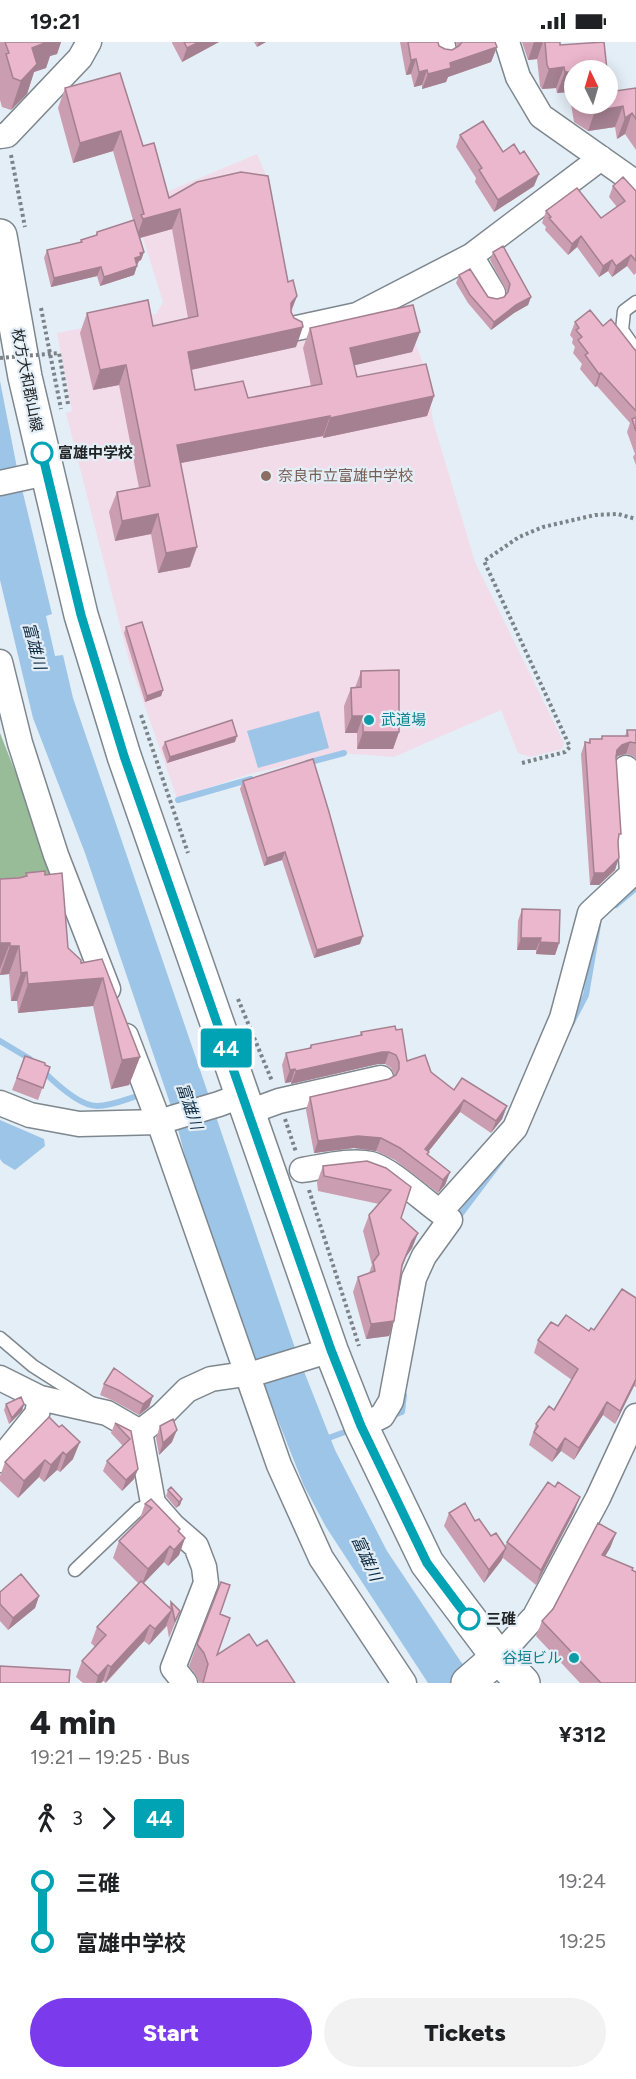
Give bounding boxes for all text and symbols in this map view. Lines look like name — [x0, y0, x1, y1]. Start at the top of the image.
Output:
text: 19:21 — [30, 8, 81, 35]
north arrow — [564, 60, 618, 114]
map controls — [564, 60, 618, 114]
street label: 枚方大和郡山線 — [8, 327, 46, 433]
marker: 富雄中学校 — [31, 442, 53, 464]
place label: 富雄中学校 — [58, 444, 133, 462]
place label: 奈良市立富雄中学校 — [278, 467, 413, 485]
marker: 奈良市立富雄中学校 — [259, 469, 273, 483]
water label: 富雄川 — [19, 620, 50, 674]
place label: 武道場 — [381, 711, 426, 729]
marker: 武道場 — [362, 713, 376, 727]
line badge: 44 — [199, 1028, 253, 1068]
text: 44 — [213, 1036, 239, 1061]
water label: 富雄川 — [173, 1080, 207, 1134]
water label: 富雄川 — [348, 1532, 386, 1586]
marker: 三碓 — [458, 1608, 480, 1630]
place label: 三碓 — [486, 1610, 516, 1628]
place label: 谷垣ビル — [502, 1649, 562, 1667]
marker: 谷垣ビル — [567, 1651, 581, 1665]
text: 4 min — [30, 1703, 116, 1742]
text: ¥312 — [559, 1721, 606, 1748]
text: 19:21 – 19:25 · Bus — [30, 1745, 190, 1769]
icon: walk — [30, 1802, 63, 1835]
icon: forward — [92, 1802, 125, 1835]
text: 3 — [72, 1806, 83, 1830]
text: 44 — [146, 1806, 172, 1831]
text: 19:24 — [558, 1869, 606, 1893]
text: 三碓 — [76, 1870, 120, 1897]
text: 19:25 — [559, 1929, 606, 1953]
text: 富雄中学校 — [76, 1930, 186, 1957]
button: Start — [30, 1998, 312, 2067]
button: Tickets — [324, 1998, 606, 2067]

